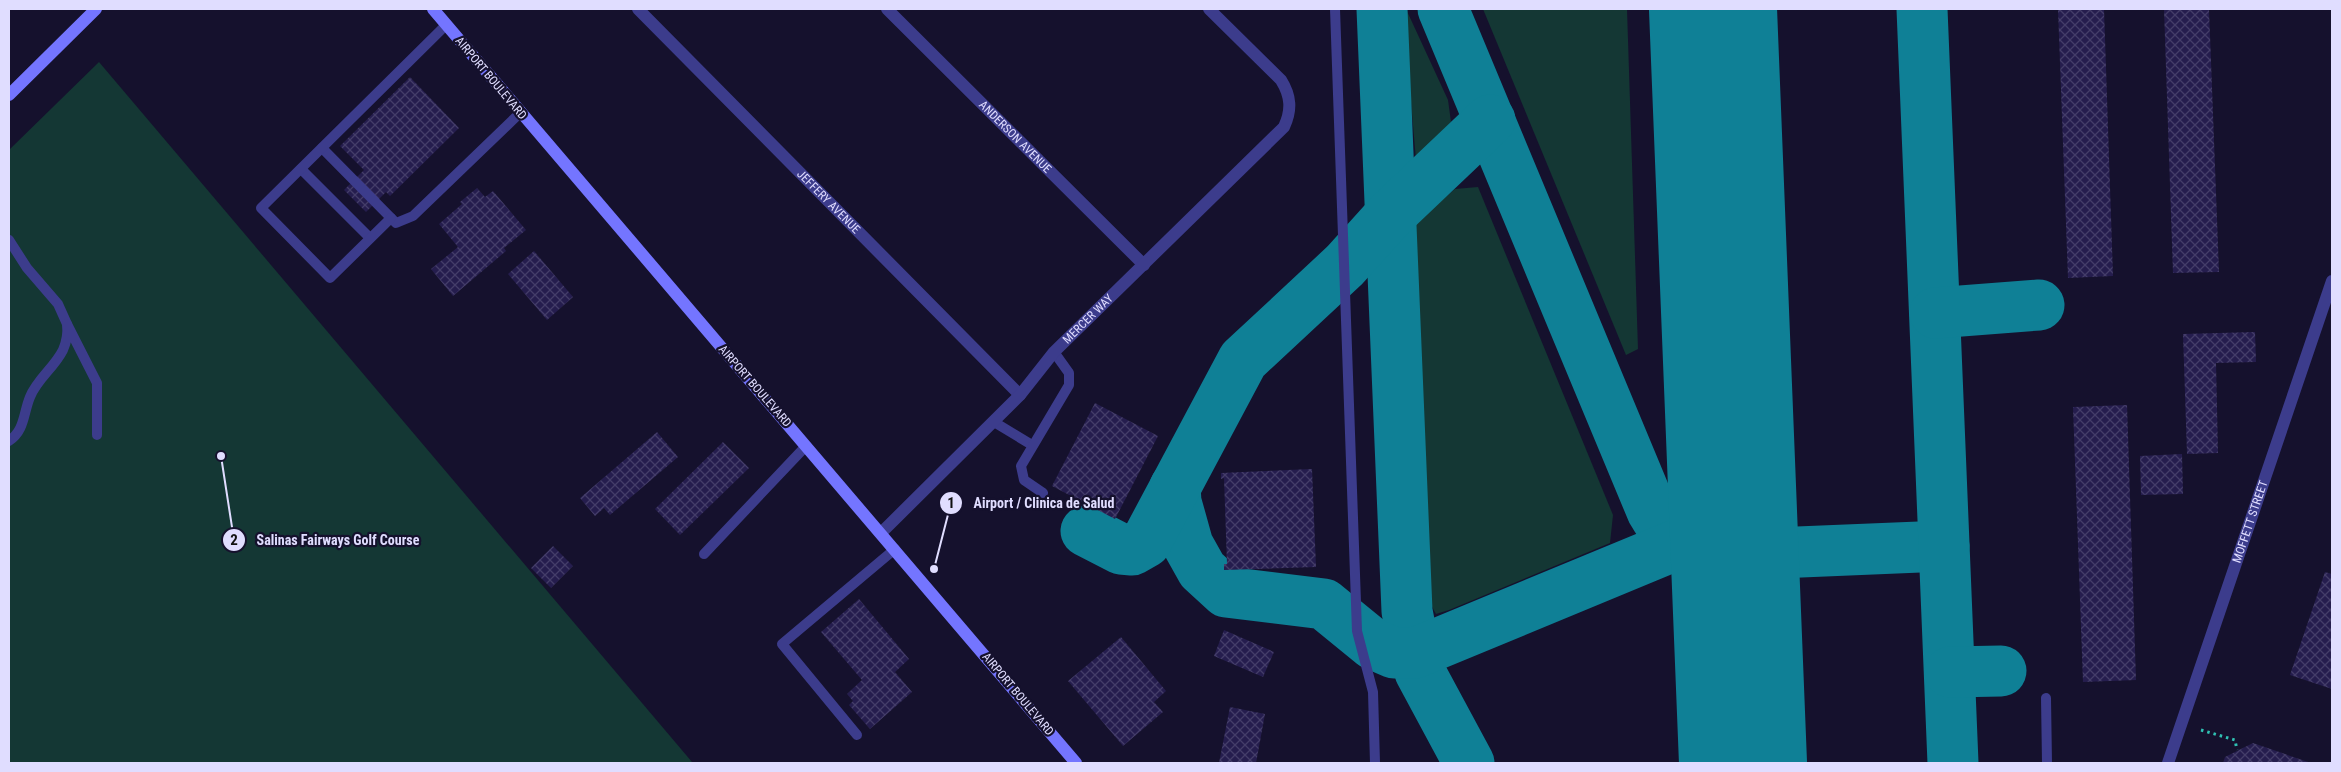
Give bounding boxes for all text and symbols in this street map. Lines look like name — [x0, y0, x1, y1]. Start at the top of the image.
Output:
street label: AIRPORT BOULEVARD — [452, 34, 530, 122]
street label: ANDERSON AVENUE — [976, 98, 1054, 176]
street label: JEFFERY AVENUE — [794, 167, 863, 236]
street label: MERCER WAY — [1060, 291, 1116, 347]
street label: AIRPORT BOULEVARD — [716, 342, 794, 430]
street label: MOFFETT STREET — [2230, 479, 2271, 565]
callout: Airport / Clinica de Salud — [939, 489, 1125, 518]
text: 1 — [947, 494, 955, 512]
text: Airport / Clinica de Salud — [974, 495, 1114, 511]
callout: Salinas Fairways Golf Course — [221, 526, 429, 555]
text: 2 — [230, 531, 238, 549]
text: Salinas Fairways Golf Course — [257, 532, 420, 548]
street label: AIRPORT BOULEVARD — [979, 650, 1057, 738]

